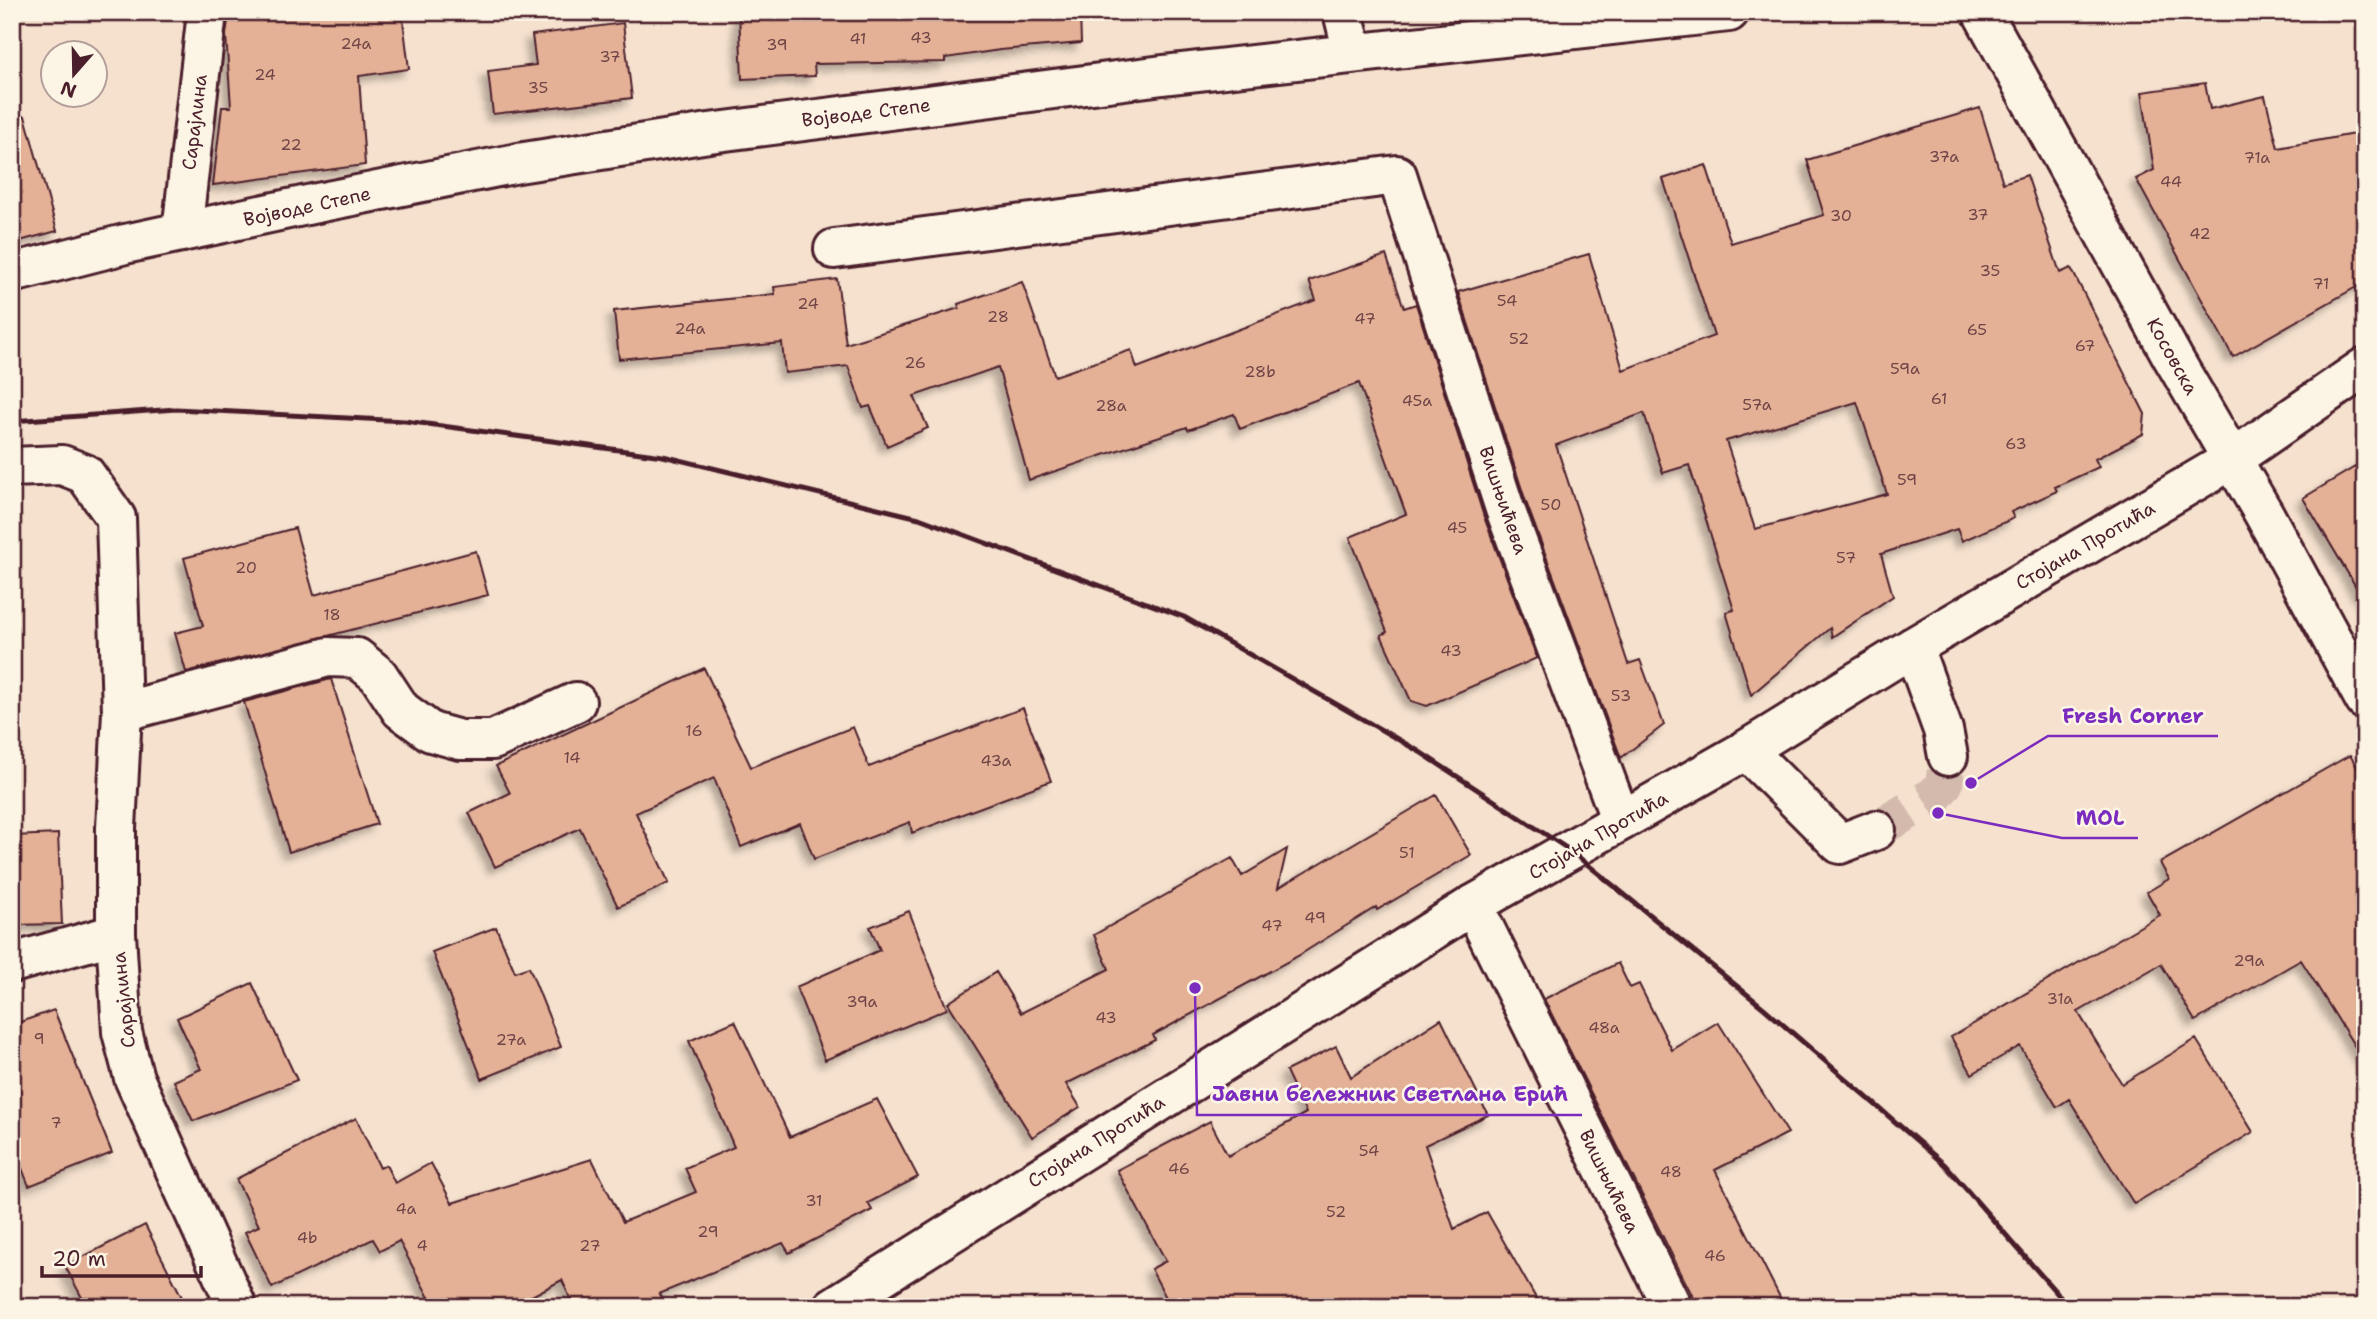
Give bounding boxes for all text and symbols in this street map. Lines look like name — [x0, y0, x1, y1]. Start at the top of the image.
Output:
house number: 43 — [910, 27, 932, 48]
house number: 41 — [849, 28, 867, 49]
house number: 24a — [340, 33, 372, 54]
house number: 39 — [766, 34, 788, 55]
north arrow — [38, 38, 108, 108]
house number: 37 — [599, 46, 621, 67]
house number: 24 — [254, 64, 276, 85]
street label: Сарајлина — [176, 73, 213, 171]
text: N — [57, 75, 80, 104]
house number: 35 — [528, 77, 548, 98]
street label: Војводе Степе — [800, 92, 932, 133]
house number: 22 — [280, 134, 302, 155]
house number: 37a — [1929, 146, 1959, 167]
house number: 71a — [2244, 147, 2270, 168]
house number: 44 — [2160, 171, 2182, 192]
street label: Војводе Степе — [241, 181, 373, 232]
house number: 37 — [1967, 204, 1989, 225]
house number: 30 — [1830, 205, 1852, 226]
house number: 42 — [2189, 223, 2211, 244]
house number: 35 — [1980, 260, 2000, 281]
house number: 71 — [2312, 273, 2330, 294]
house number: 54 — [1497, 290, 1517, 311]
house number: 24 — [797, 293, 819, 314]
house number: 28 — [987, 306, 1009, 327]
house number: 47 — [1354, 308, 1376, 329]
street label: Косовска — [2141, 313, 2204, 399]
house number: 24a — [674, 318, 706, 339]
house number: 65 — [1967, 319, 1987, 340]
house number: 52 — [1509, 328, 1529, 349]
house number: 67 — [2075, 335, 2095, 356]
house number: 26 — [904, 352, 926, 373]
house number: 59a — [1890, 358, 1920, 379]
house number: 28b — [1244, 361, 1276, 382]
house number: 61 — [1931, 388, 1947, 409]
house number: 45a — [1402, 390, 1432, 411]
house number: 57a — [1742, 394, 1772, 415]
house number: 28a — [1095, 395, 1127, 416]
house number: 63 — [2005, 433, 2027, 454]
street label: Вишњићева — [1473, 443, 1534, 558]
house number: 59 — [1897, 469, 1917, 490]
house number: 50 — [1541, 494, 1561, 515]
street label: Стојана Протића — [2011, 495, 2160, 596]
house number: 45 — [1447, 517, 1467, 538]
house number: 57 — [1836, 547, 1856, 568]
house number: 20 — [235, 557, 257, 578]
house number: 18 — [323, 604, 341, 625]
house number: 43 — [1440, 640, 1462, 661]
house number: 53 — [1611, 685, 1631, 706]
callout: Fresh Corner — [2048, 694, 2218, 736]
text: Fresh Corner — [2062, 702, 2204, 730]
house number: 16 — [685, 720, 703, 741]
house number: 14 — [563, 747, 581, 768]
house number: 43a — [981, 750, 1012, 771]
street label: Стојана Протића — [1524, 785, 1673, 886]
callout: MOL — [2062, 796, 2138, 838]
text: MOL — [2076, 804, 2124, 832]
house number: 51 — [1399, 842, 1415, 863]
house number: 49 — [1304, 907, 1326, 928]
house number: 47 — [1261, 915, 1283, 936]
house number: 29a — [2233, 950, 2265, 971]
street label: Сарајлина — [106, 951, 141, 1049]
house number: 31a — [2047, 988, 2073, 1009]
house number: 39a — [846, 991, 878, 1012]
house number: 43 — [1095, 1007, 1117, 1028]
house number: 48a — [1588, 1017, 1620, 1038]
house number: 9 — [33, 1028, 45, 1049]
house number: 27a — [496, 1029, 526, 1050]
callout: Јавни бележник Светлана Ерић — [1197, 1073, 1582, 1115]
text: Јавни бележник Светлана Ерић — [1212, 1080, 1568, 1108]
street label: Стојана Протића — [1023, 1089, 1170, 1194]
house number: 7 — [50, 1112, 62, 1133]
street label: Вишњићева — [1574, 1125, 1646, 1238]
house number: 54 — [1359, 1140, 1379, 1161]
house number: 46 — [1168, 1158, 1190, 1179]
house number: 48 — [1660, 1161, 1682, 1182]
house number: 31 — [805, 1190, 823, 1211]
house number: 4a — [396, 1198, 416, 1219]
house number: 52 — [1326, 1201, 1346, 1222]
house number: 29 — [697, 1221, 719, 1242]
house number: 4b — [297, 1227, 317, 1248]
scale bar — [42, 1235, 201, 1279]
house number: 4 — [416, 1235, 428, 1256]
house number: 27 — [579, 1235, 601, 1256]
text: 20 m — [52, 1245, 106, 1273]
house number: 46 — [1704, 1245, 1726, 1266]

